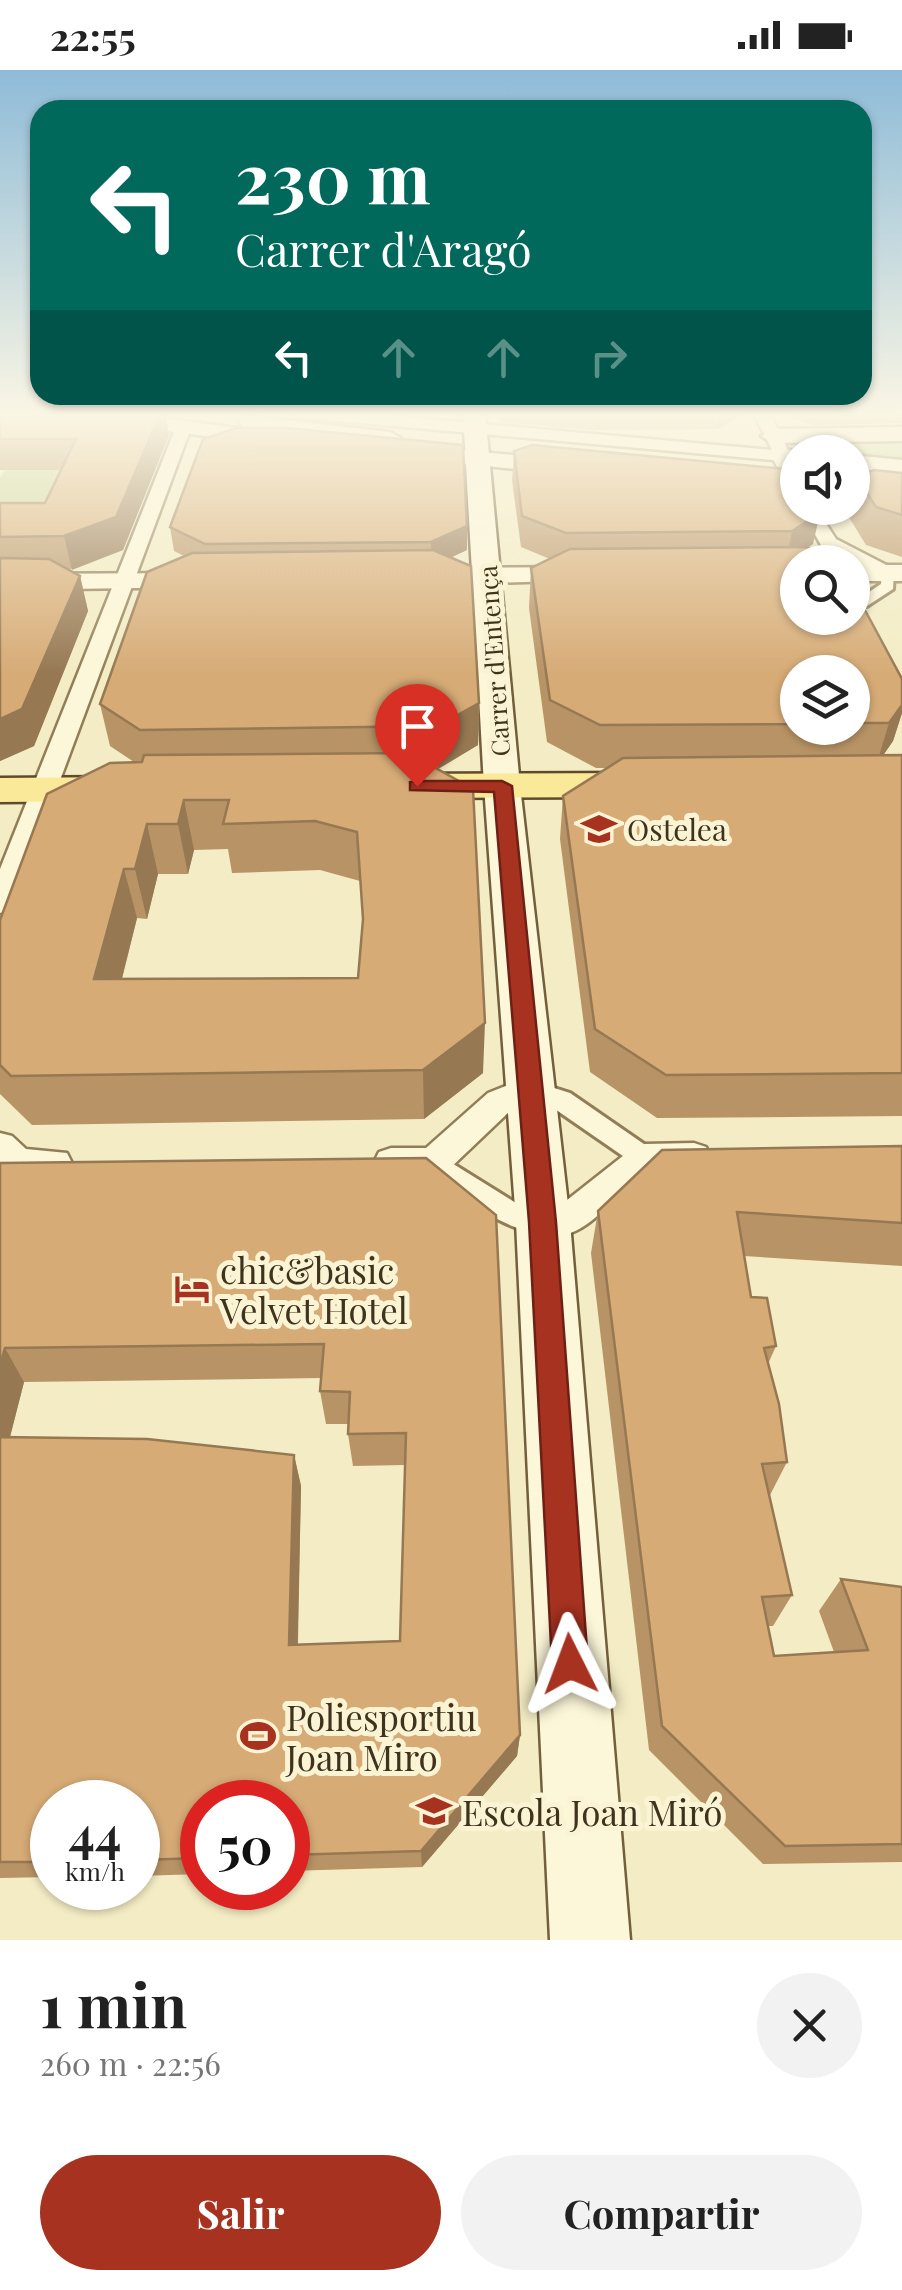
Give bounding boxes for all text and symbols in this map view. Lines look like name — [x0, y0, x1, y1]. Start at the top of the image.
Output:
text: 22:55 — [50, 10, 136, 61]
text: 230 m — [235, 128, 431, 222]
icon: left — [70, 140, 200, 270]
text: Carrer d'Aragó — [235, 218, 532, 278]
icon: left — [266, 330, 321, 385]
icon: ahead — [371, 330, 426, 385]
icon: ahead — [476, 330, 531, 385]
icon: right — [581, 330, 636, 385]
map controls — [780, 435, 870, 745]
button: sound — [780, 435, 870, 525]
button: search — [780, 545, 870, 635]
street label: Carrer d'Entença — [470, 564, 516, 758]
button: layers — [780, 655, 870, 745]
pin — [375, 684, 460, 787]
icon: arrive — [390, 699, 445, 754]
place label: Ostelea — [627, 809, 727, 849]
school or university icon: Ostelea — [580, 810, 618, 848]
place label: chic&basic Velvet Hotel — [219, 1246, 408, 1333]
hotel icon: chic&basic Velvet Hotel — [173, 1270, 211, 1308]
position arrow — [518, 1612, 622, 1716]
place label: Poliesportiu Joan Miro — [285, 1693, 477, 1780]
sports icon: Poliesportiu Joan Miro — [239, 1717, 277, 1755]
speed limit sign: 50 — [180, 1780, 310, 1910]
place label: Escola Joan Miró — [462, 1788, 722, 1835]
school or university icon: Escola Joan Miró — [415, 1792, 453, 1830]
text: 44 — [69, 1799, 121, 1866]
text: km/h — [65, 1854, 125, 1887]
text: 1 min — [40, 1963, 187, 2043]
button: close — [757, 1973, 862, 2078]
text: 260 m · 22:56 — [40, 2041, 221, 2084]
button: Salir — [40, 2155, 441, 2270]
button: Compartir — [461, 2155, 862, 2270]

